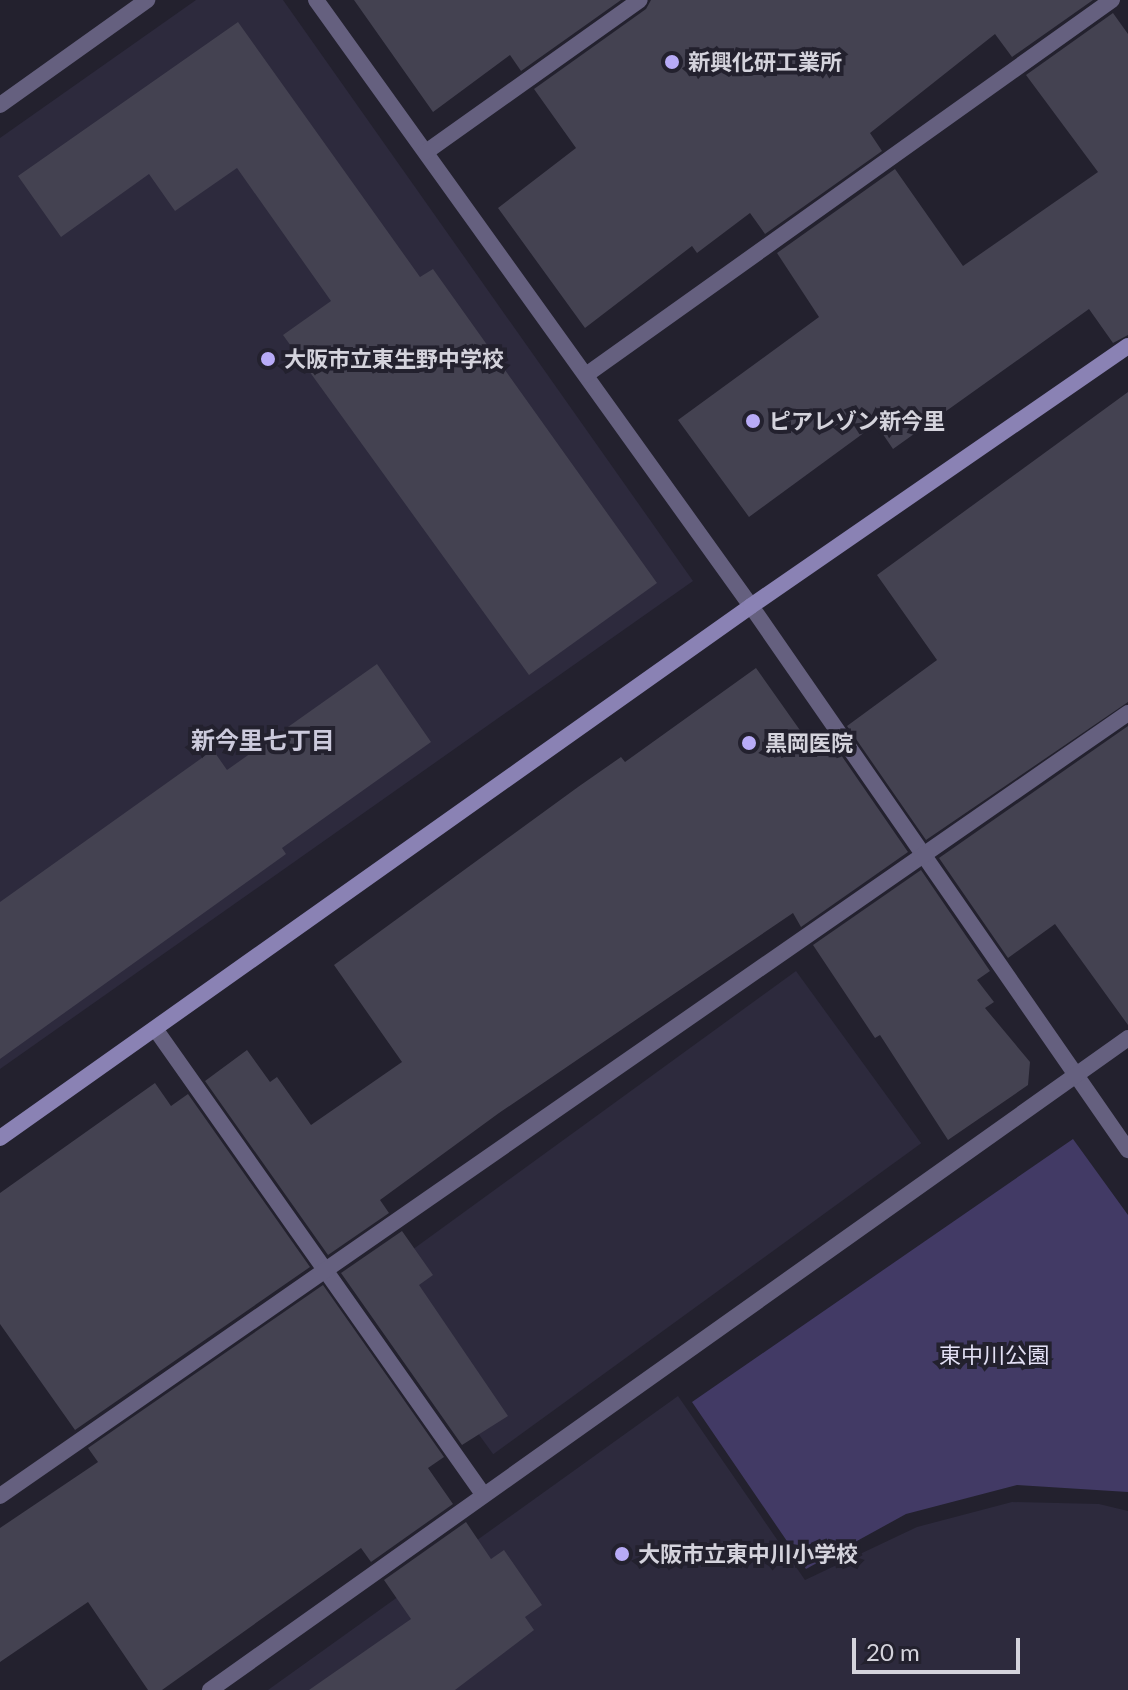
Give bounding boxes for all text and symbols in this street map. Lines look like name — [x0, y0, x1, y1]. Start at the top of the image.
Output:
place label: 新興化研工業所 — [688, 49, 842, 75]
marker: 新興化研工業所 — [663, 53, 681, 71]
place label: 大阪市立東生野中学校 — [284, 346, 504, 372]
marker: 大阪市立東生野中学校 — [259, 350, 277, 368]
place label: ピアレゾン新今里 — [769, 408, 945, 434]
marker: ピアレゾン新今里 — [744, 412, 762, 430]
district label: 新今里七丁目 — [191, 726, 335, 754]
place label: 黒岡医院 — [765, 730, 853, 756]
marker: 黒岡医院 — [740, 734, 758, 752]
park label: 東中川公園 — [939, 1342, 1049, 1368]
place label: 大阪市立東中川小学校 — [638, 1541, 858, 1567]
marker: 大阪市立東中川小学校 — [613, 1545, 631, 1563]
scale bar — [856, 1622, 1024, 1672]
text: 20 m — [866, 1637, 920, 1666]

